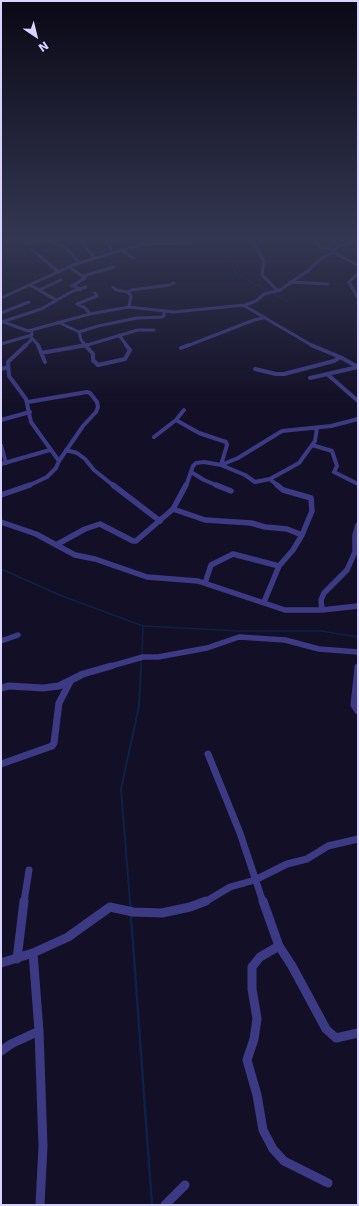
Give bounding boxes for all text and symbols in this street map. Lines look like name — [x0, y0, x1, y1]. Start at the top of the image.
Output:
north arrow — [16, 16, 56, 56]
text: N — [36, 38, 51, 54]

